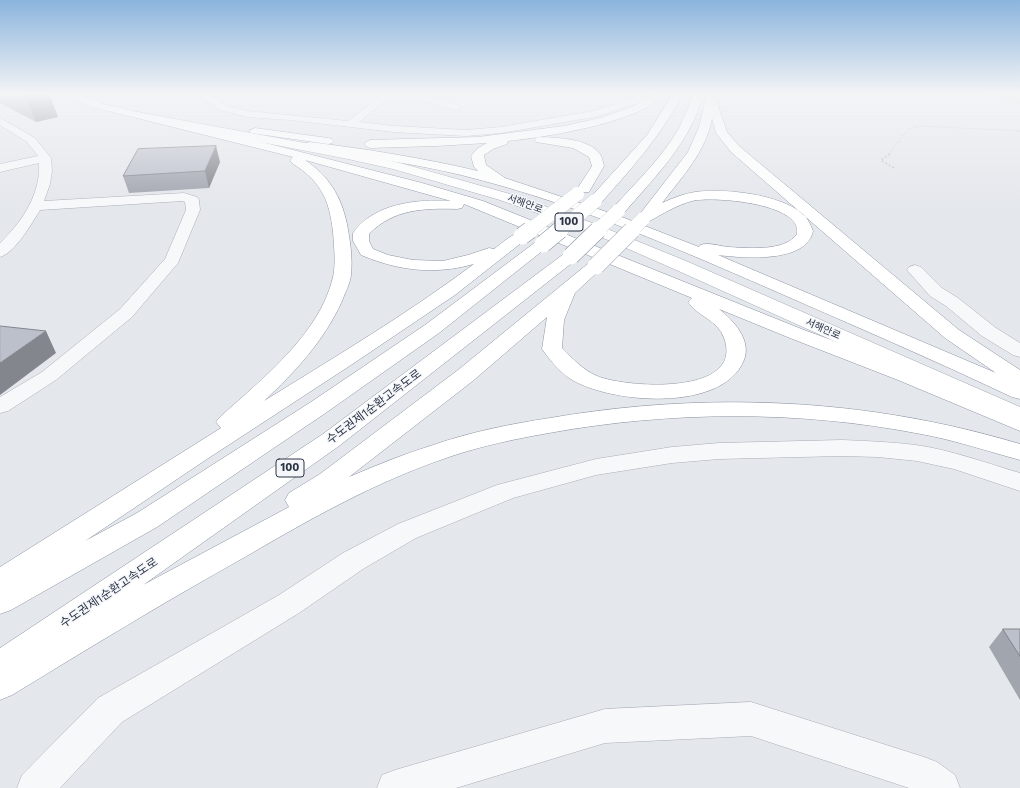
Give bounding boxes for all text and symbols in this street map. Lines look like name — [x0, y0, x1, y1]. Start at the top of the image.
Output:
street label: 서해안로 — [506, 192, 544, 216]
road number: 100 — [555, 213, 583, 231]
street label: 서해안로 — [804, 316, 842, 342]
street label: 수도권제1순환고속도로 — [324, 367, 424, 447]
road number: 100 — [276, 459, 304, 477]
street label: 수도권제1순환고속도로 — [57, 555, 161, 631]

